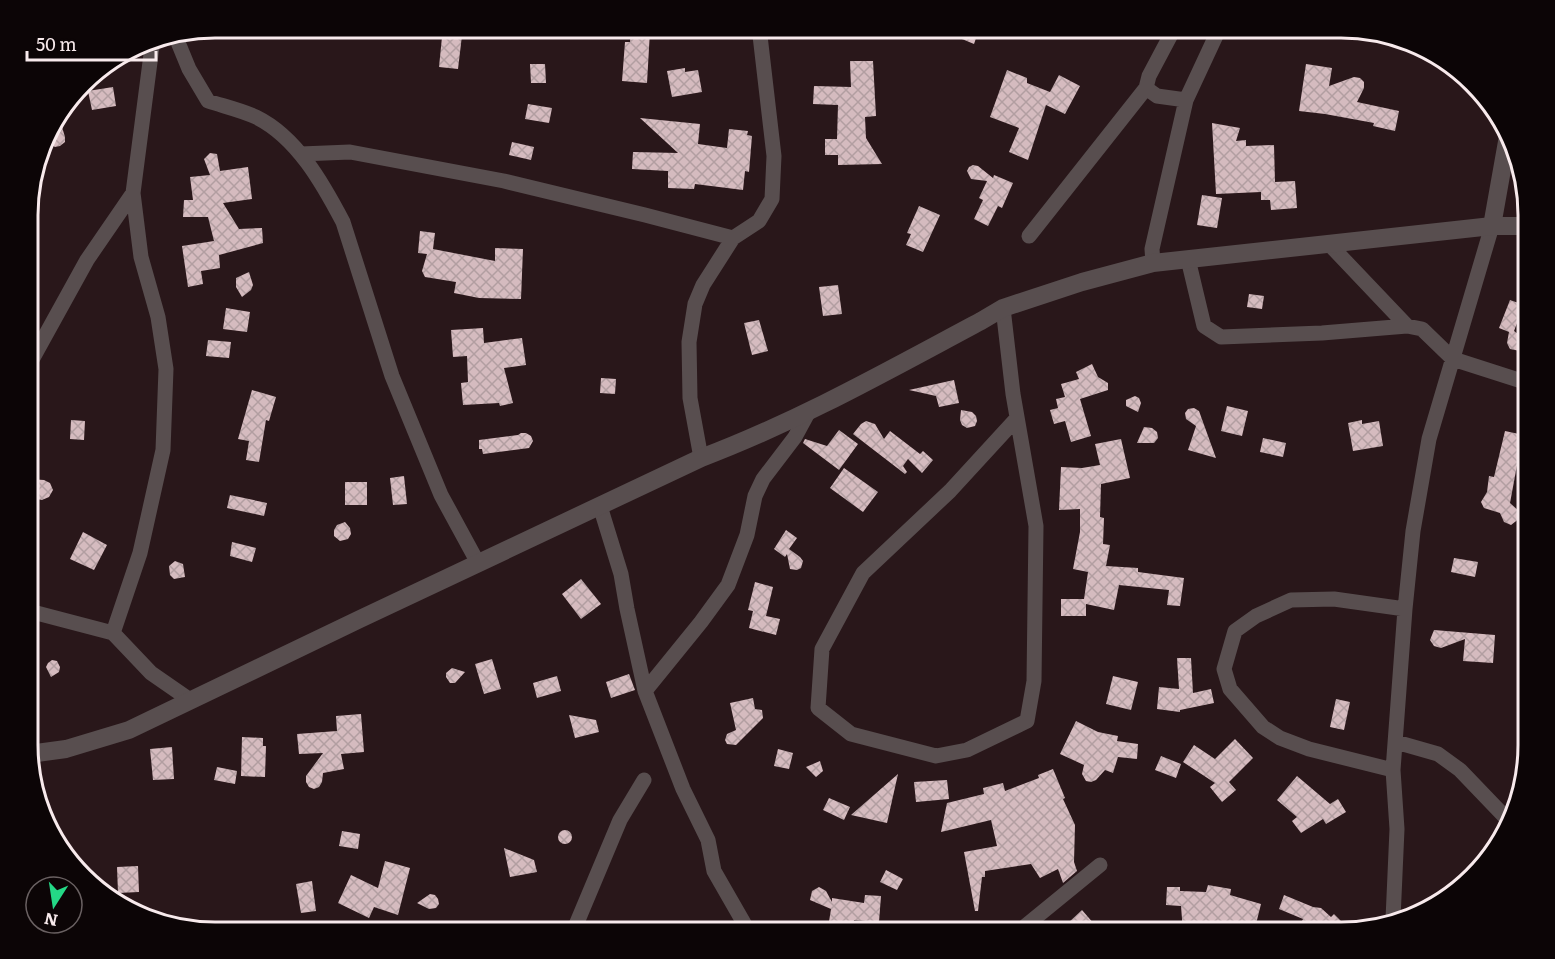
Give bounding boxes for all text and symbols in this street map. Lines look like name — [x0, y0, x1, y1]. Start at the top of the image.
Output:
scale bar — [27, 24, 156, 62]
text: 50 m — [36, 30, 77, 57]
north arrow — [24, 875, 84, 935]
text: N — [42, 908, 60, 934]

